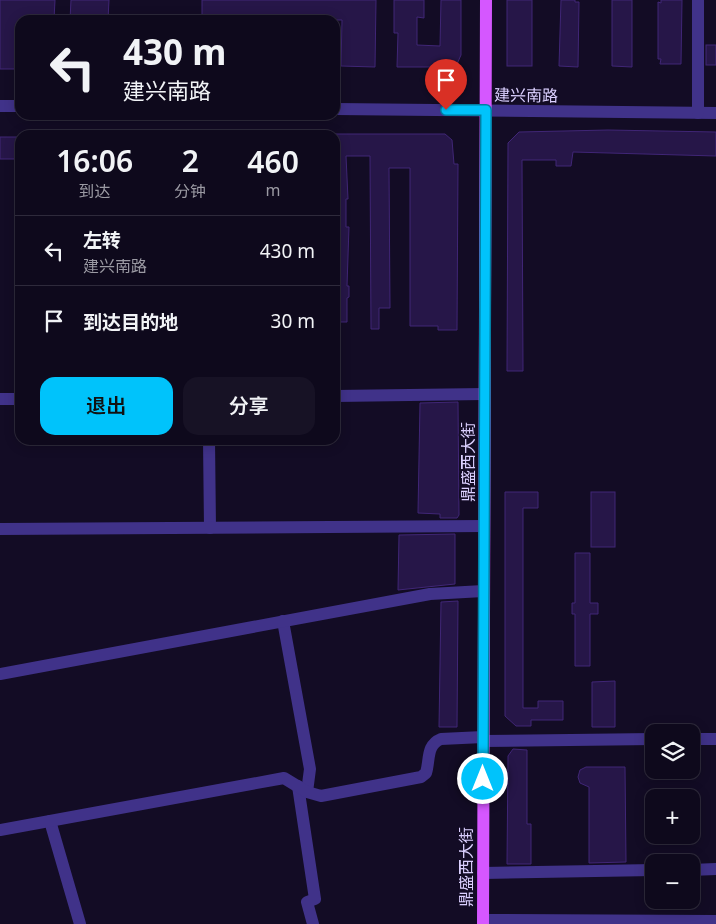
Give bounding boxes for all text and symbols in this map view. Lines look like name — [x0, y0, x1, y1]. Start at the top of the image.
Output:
text: 430 m — [123, 28, 226, 75]
icon: left — [40, 35, 105, 100]
pin — [425, 59, 467, 110]
icon: arrive — [432, 66, 460, 94]
text: 建兴南路 — [123, 75, 211, 105]
street label: 建兴南路 — [494, 83, 558, 107]
text: 16:06 — [56, 140, 133, 181]
text: 2 — [182, 140, 199, 181]
text: 460 — [247, 141, 299, 182]
text: m — [266, 179, 281, 201]
text: 到达 — [79, 180, 111, 202]
text: 分钟 — [174, 180, 206, 202]
text: 左转 — [83, 227, 121, 253]
icon: left — [40, 237, 68, 265]
text: 430 m — [260, 238, 315, 264]
text: 建兴南路 — [83, 255, 147, 277]
icon: arrive — [40, 307, 68, 335]
text: 30 m — [271, 308, 315, 334]
text: 到达目的地 — [83, 309, 178, 335]
button: 退出 — [40, 377, 173, 435]
button: 分享 — [183, 377, 315, 435]
street label: 鼎盛西大街 — [457, 422, 479, 502]
map controls — [645, 724, 700, 909]
button: layers — [645, 724, 700, 779]
position arrow — [456, 752, 508, 804]
button: + — [645, 789, 700, 844]
street label: 鼎盛西大街 — [455, 827, 477, 907]
button: − — [645, 854, 700, 909]

